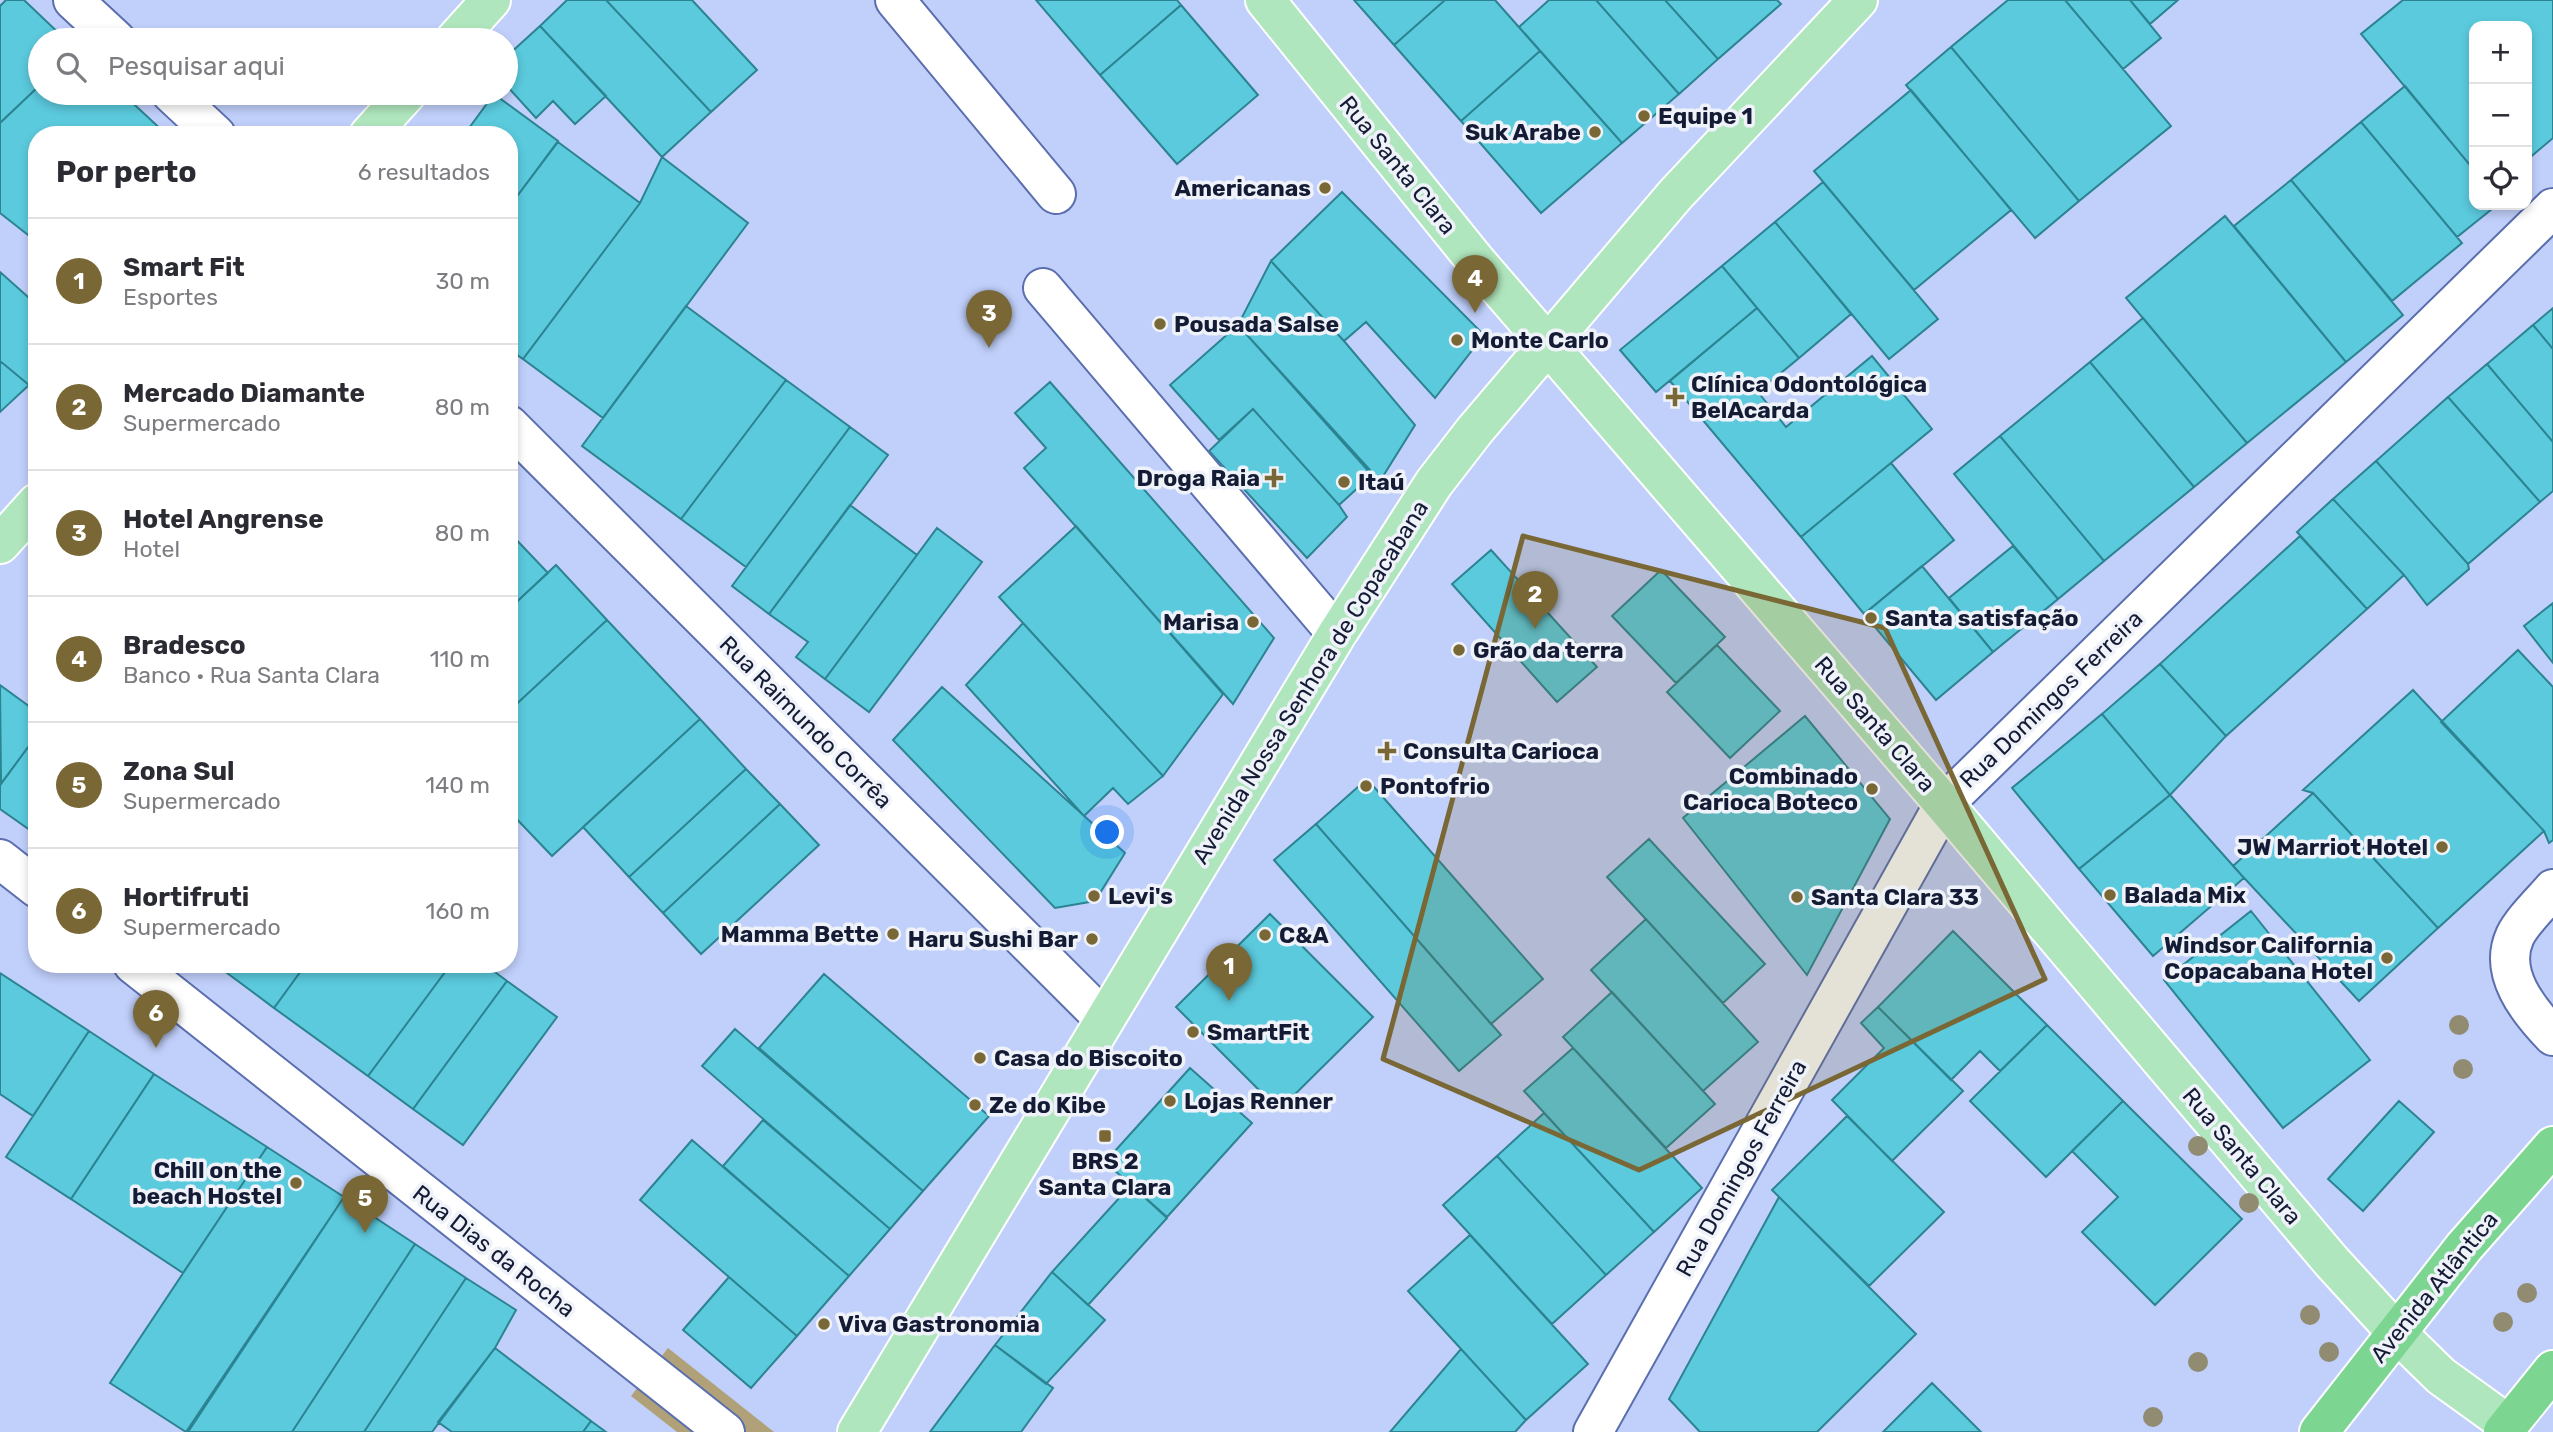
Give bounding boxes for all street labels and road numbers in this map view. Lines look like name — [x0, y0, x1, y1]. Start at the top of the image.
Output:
street label: Rua Santa Clara — [1334, 90, 1462, 240]
street label: Avenida Nossa Senhora de Copacabana — [1186, 495, 1434, 869]
street label: Rua Domingos Ferreira — [1954, 604, 2148, 794]
street label: Rua Raimundo Corrêa — [714, 630, 898, 814]
street label: Rua Santa Clara — [1809, 651, 1941, 797]
street label: Rua Domingos Ferreira — [1670, 1055, 1812, 1281]
street label: Rua Santa Clara — [2177, 1082, 2307, 1230]
street label: Rua Dias da Rocha — [407, 1179, 581, 1323]
street label: Avenida Atlântica — [2364, 1206, 2504, 1368]

